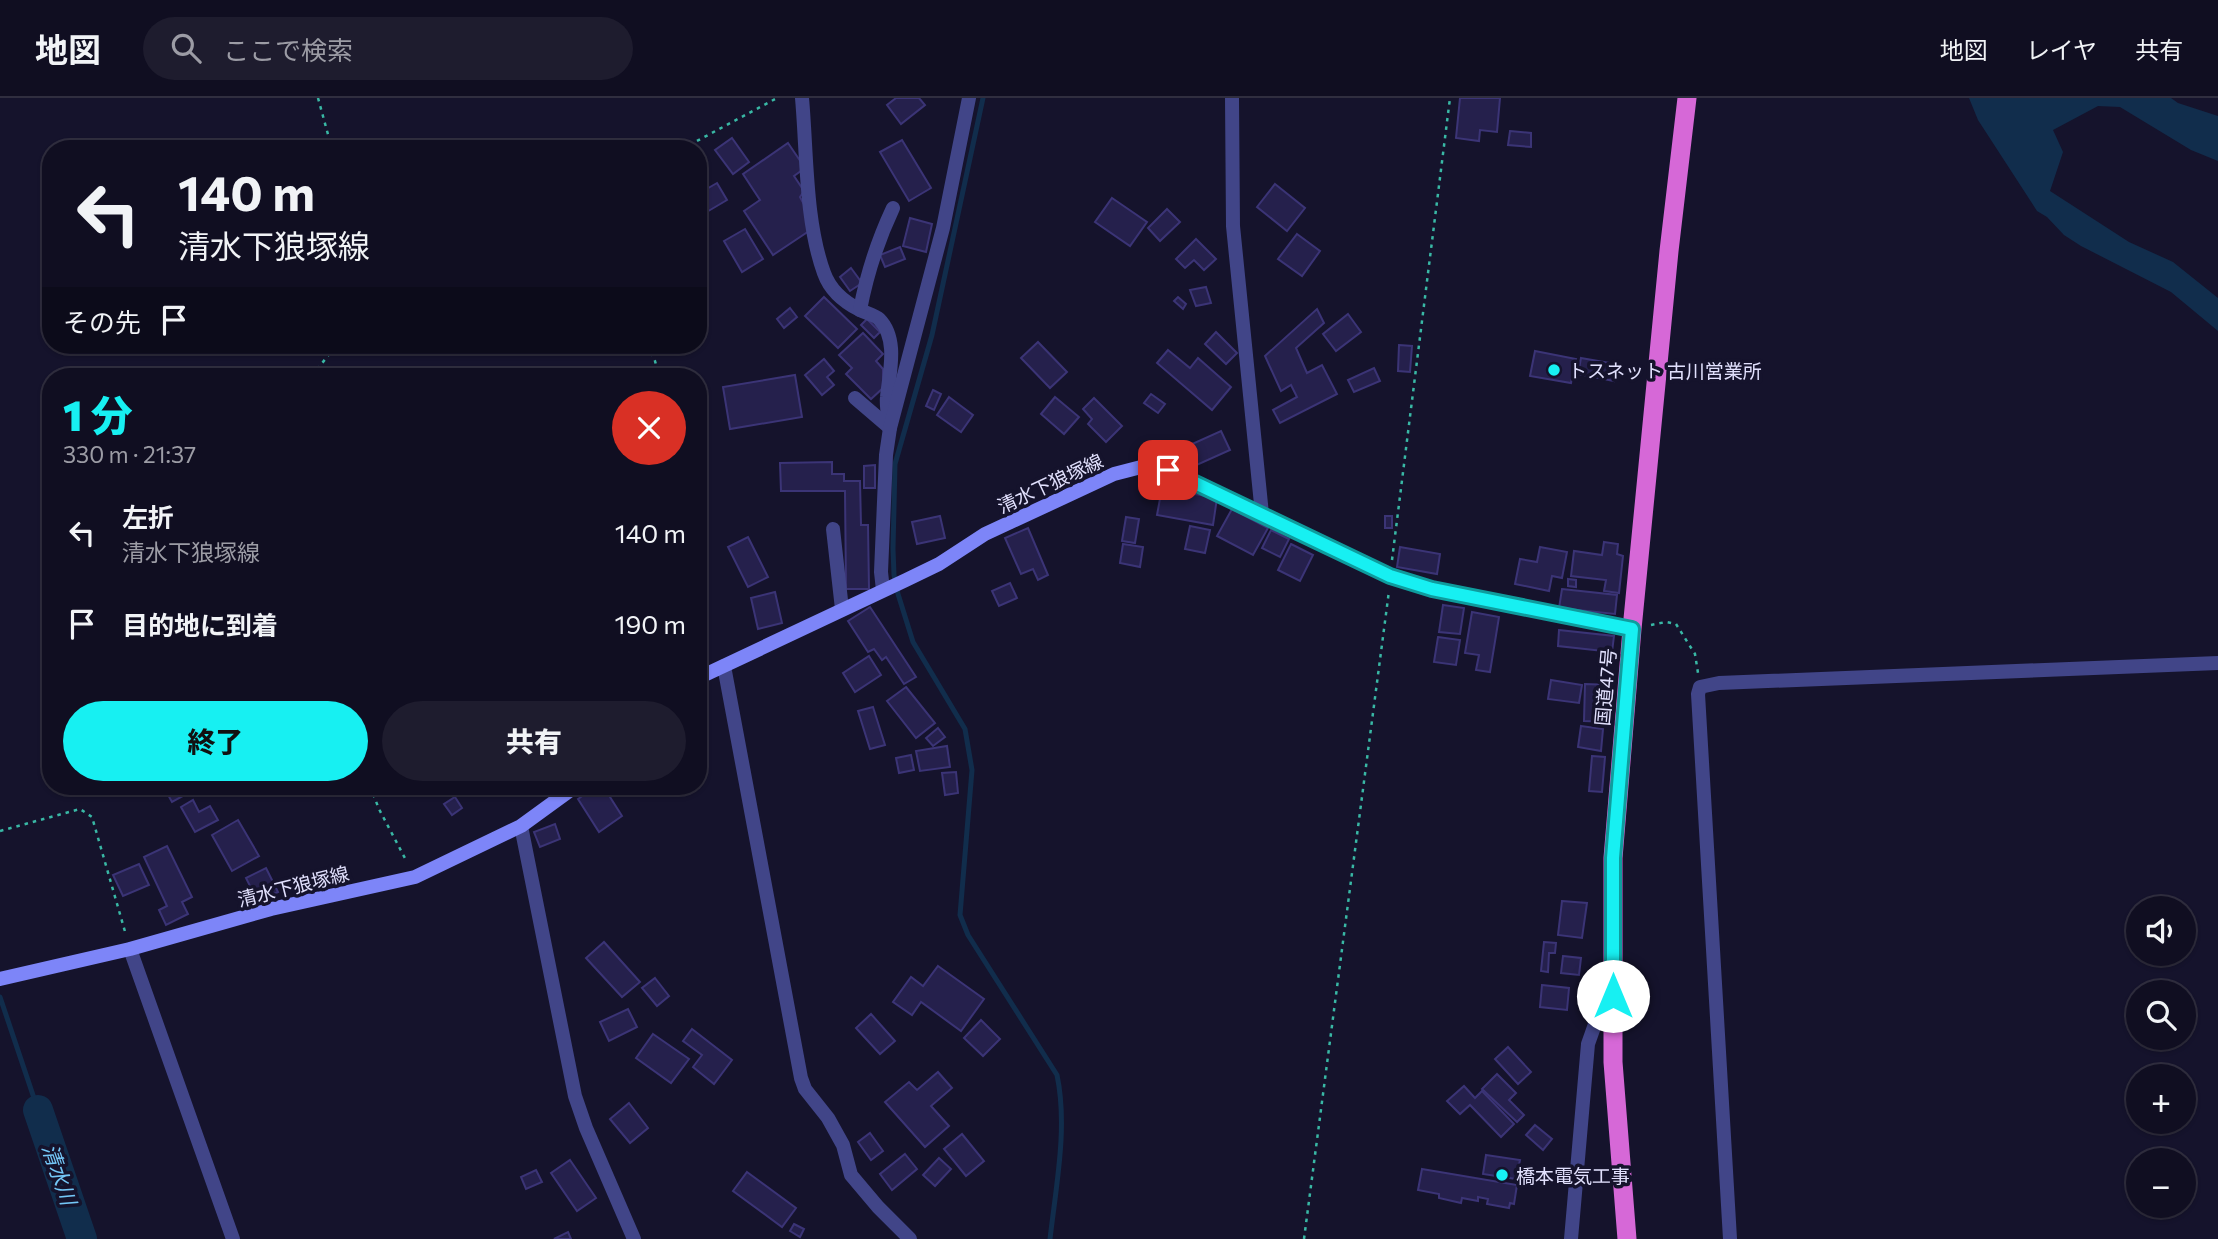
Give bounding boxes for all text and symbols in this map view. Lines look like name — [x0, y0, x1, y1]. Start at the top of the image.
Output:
search box — [143, 17, 633, 80]
text: 地図 — [35, 28, 101, 69]
icon: search — [167, 29, 205, 67]
text: ここで検索 — [223, 34, 353, 65]
text: 地図 — [1940, 35, 1988, 64]
text: レイヤ — [2026, 35, 2097, 64]
text: 共有 — [2135, 35, 2183, 64]
text: 140 m — [178, 161, 315, 221]
icon: left — [63, 168, 154, 259]
text: 清水下狼塚線 — [178, 225, 370, 265]
icon: arrive — [155, 301, 193, 339]
text: その先 — [63, 306, 141, 337]
place label: トスネット 古川営業所 — [1568, 359, 1762, 382]
marker: トスネット 古川営業所 — [1546, 362, 1562, 378]
text: 1 分 — [63, 388, 133, 440]
button: close — [612, 391, 686, 465]
text: 330 m · 21:37 — [63, 440, 196, 468]
pin — [1138, 440, 1198, 500]
street label: 清水下狼塚線 — [993, 448, 1107, 518]
icon: arrive — [1149, 451, 1187, 489]
text: 左折 — [122, 501, 174, 532]
icon: left — [63, 514, 101, 552]
text: 140 m — [615, 517, 686, 548]
text: 清水下狼塚線 — [122, 538, 260, 566]
icon: arrive — [63, 605, 101, 643]
text: 190 m — [614, 608, 686, 639]
text: 目的地に到着 — [122, 609, 278, 640]
street label: 国道47号 — [1590, 647, 1620, 727]
button: 終了 — [63, 701, 368, 781]
button: 共有 — [382, 701, 686, 781]
street label: 清水下狼塚線 — [235, 861, 351, 911]
map controls — [2126, 896, 2196, 1218]
button: sound — [2126, 896, 2196, 966]
position arrow — [1576, 959, 1650, 1033]
button: search — [2126, 980, 2196, 1050]
button: + — [2126, 1064, 2196, 1134]
water label: 清水川 — [38, 1140, 83, 1210]
button: − — [2126, 1148, 2196, 1218]
place label: 橋本電気工事 — [1516, 1164, 1630, 1187]
marker: 橋本電気工事 — [1494, 1167, 1510, 1183]

